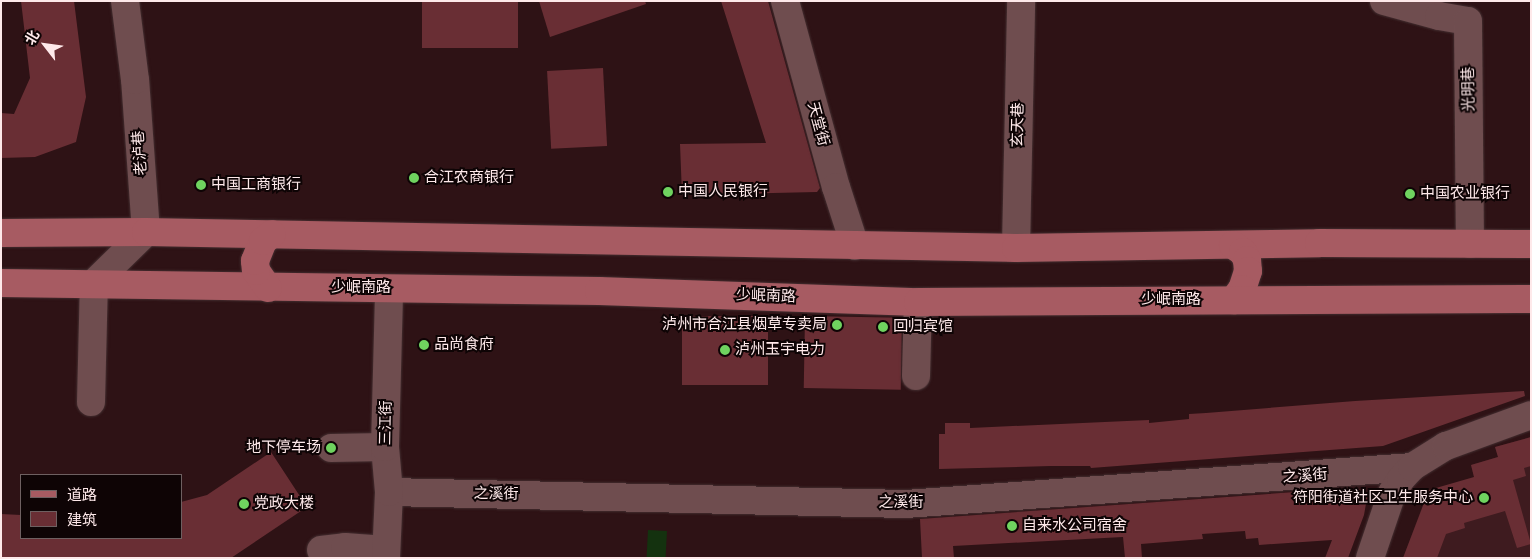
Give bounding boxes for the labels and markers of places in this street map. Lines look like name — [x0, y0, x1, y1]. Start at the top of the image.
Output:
place label: 合江农商银行 — [424, 169, 514, 187]
marker: 合江农商银行 — [408, 172, 420, 184]
place label: 中国工商银行 — [211, 176, 301, 194]
marker: 中国工商银行 — [195, 179, 207, 191]
place label: 中国人民银行 — [678, 183, 768, 201]
place label: 中国农业银行 — [1420, 185, 1510, 203]
marker: 中国人民银行 — [662, 186, 674, 198]
marker: 中国农业银行 — [1404, 188, 1416, 200]
place label: 泸州市合江县烟草专卖局 — [662, 316, 827, 334]
place label: 回归宾馆 — [893, 318, 953, 336]
marker: 泸州市合江县烟草专卖局 — [831, 319, 843, 331]
marker: 回归宾馆 — [877, 321, 889, 333]
place label: 品尚食府 — [434, 336, 494, 354]
marker: 品尚食府 — [418, 339, 430, 351]
place label: 泸州玉宇电力 — [735, 341, 825, 359]
marker: 泸州玉宇电力 — [719, 344, 731, 356]
place label: 地下停车场 — [246, 439, 321, 457]
marker: 地下停车场 — [325, 442, 337, 454]
place label: 符阳街道社区卫生服务中心 — [1293, 489, 1473, 507]
marker: 符阳街道社区卫生服务中心 — [1477, 491, 1491, 505]
place label: 党政大楼 — [254, 495, 314, 513]
marker: 党政大楼 — [238, 498, 250, 510]
place label: 自来水公司宿舍 — [1022, 517, 1127, 535]
marker: 自来水公司宿舍 — [1006, 520, 1018, 532]

